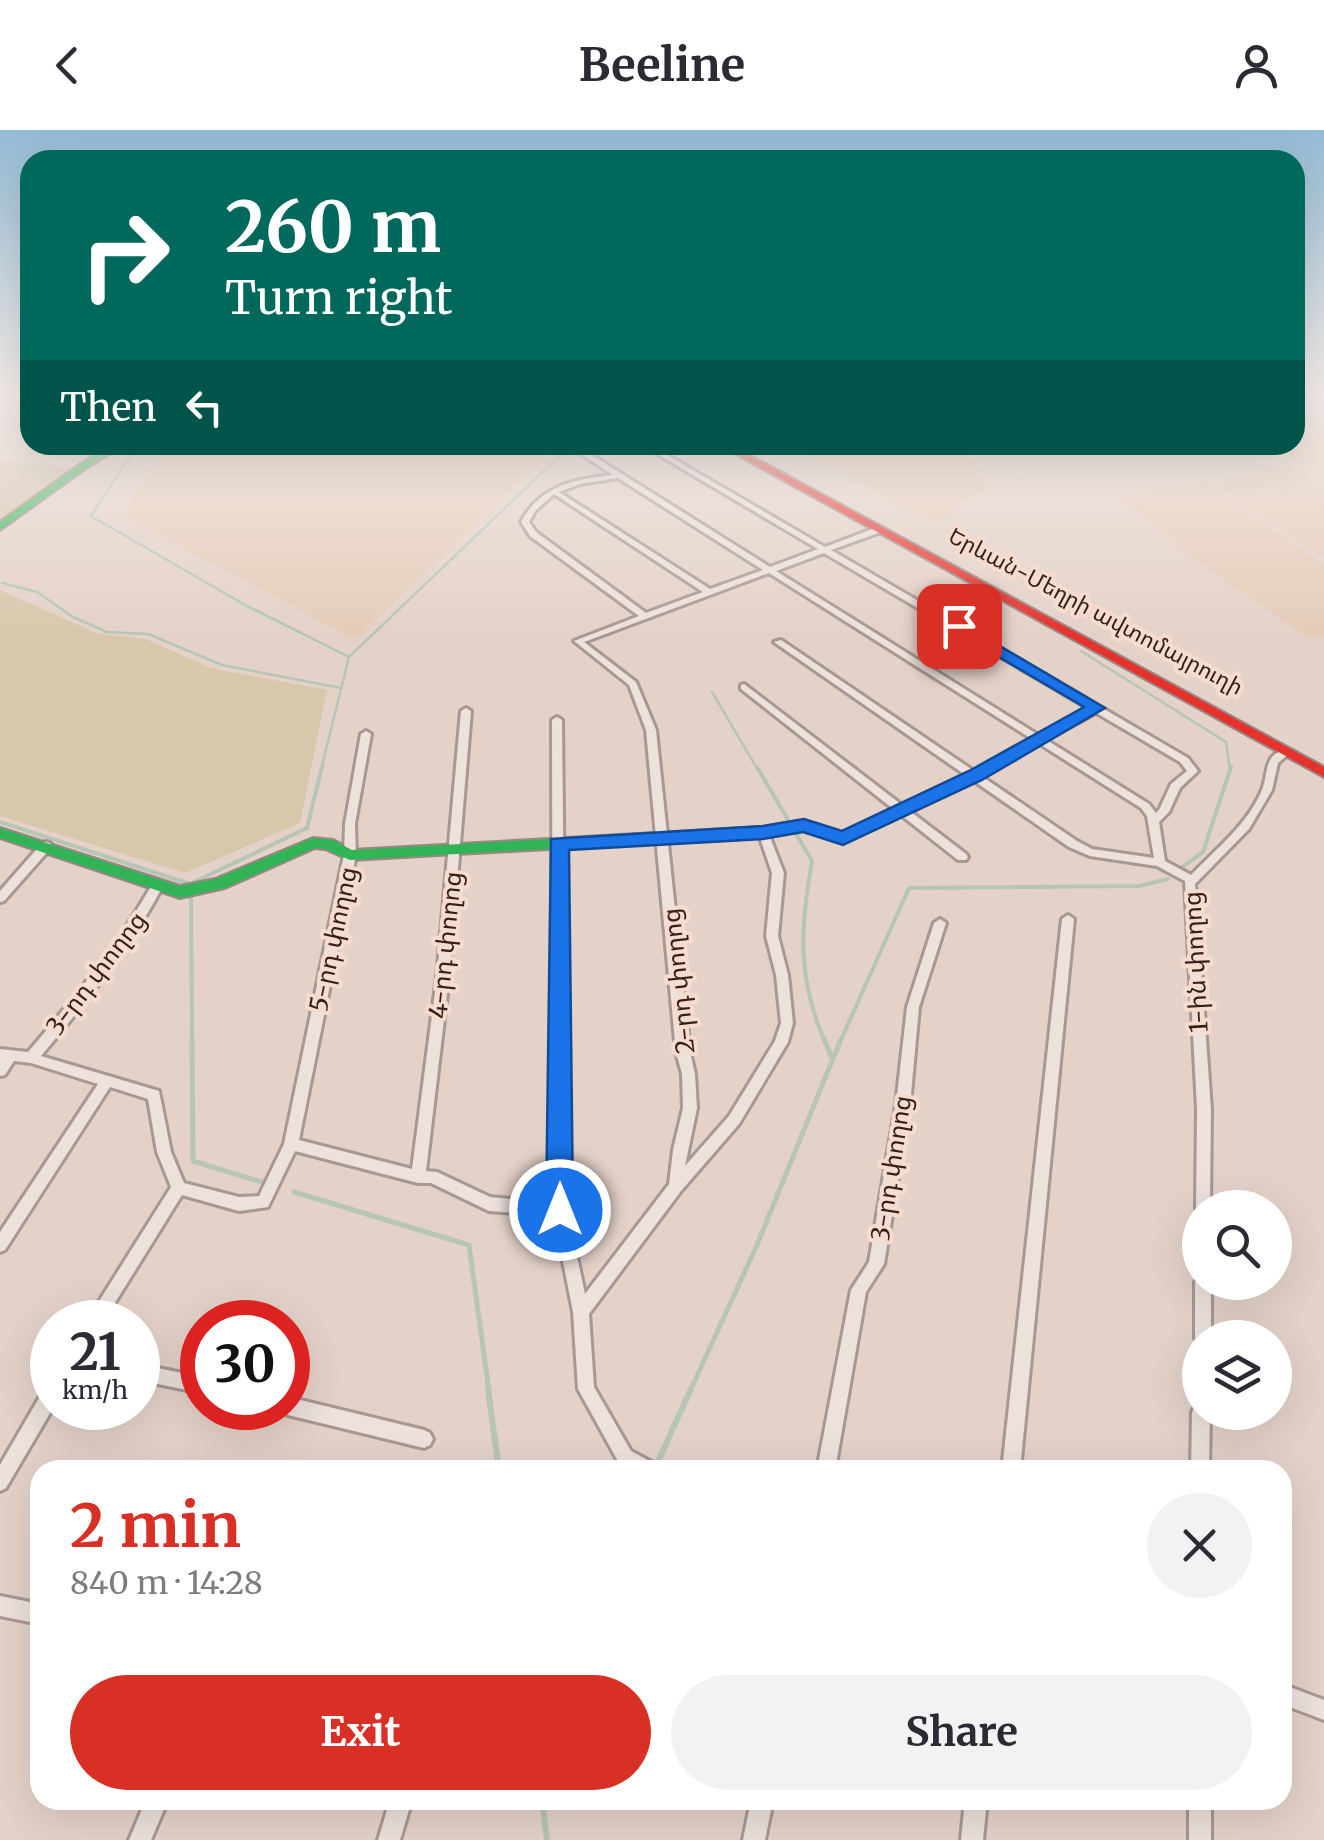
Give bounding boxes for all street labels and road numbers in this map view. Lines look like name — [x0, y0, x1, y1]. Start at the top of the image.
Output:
street label: Երևան-Մեղրի ավտոմայրուղի — [944, 521, 1248, 701]
street label: 5-րդ փողոց — [302, 864, 364, 1014]
street label: 4-րդ փողոց — [421, 870, 469, 1020]
street label: 1-ին փողոց — [1175, 890, 1215, 1034]
street label: 3-րդ փողոց — [39, 905, 153, 1041]
street label: 2-րդ փողոց — [654, 907, 702, 1055]
street label: 3-րդ փողոց — [864, 1093, 918, 1243]

